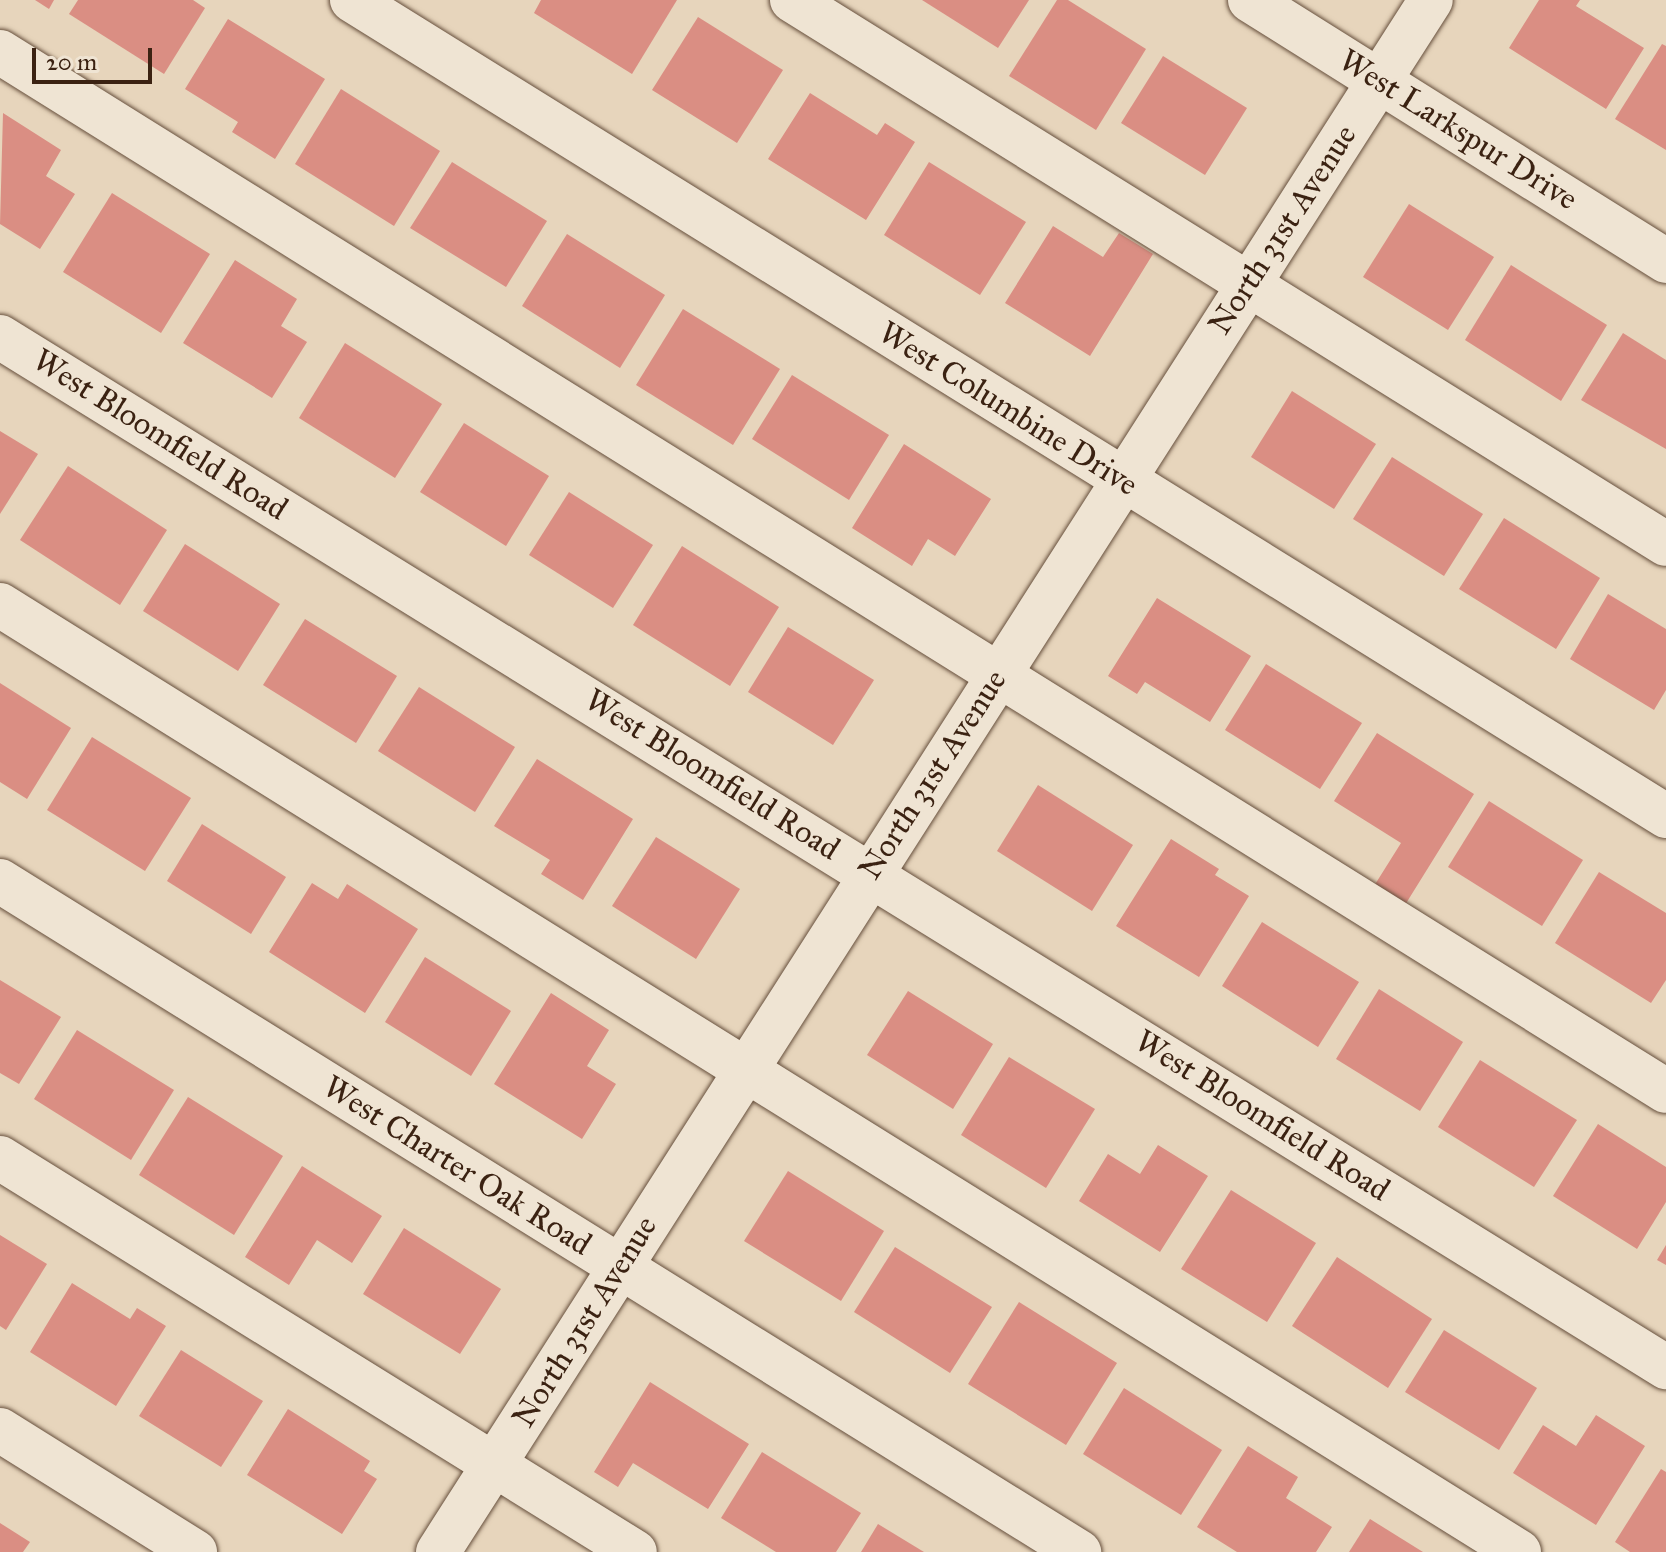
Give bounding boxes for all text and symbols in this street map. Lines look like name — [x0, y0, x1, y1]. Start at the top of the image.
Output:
scale bar — [36, 32, 156, 82]
street label: West Larkspur Drive — [1332, 41, 1584, 219]
text: 20 m — [46, 47, 97, 77]
street label: North 31st Avenue — [1201, 118, 1365, 342]
street label: West Columbine Drive — [871, 314, 1145, 504]
street label: West Bloomfield Road — [26, 341, 294, 529]
street label: North 31st Avenue — [851, 663, 1015, 887]
street label: West Bloomfield Road — [578, 681, 846, 869]
street label: West Bloomfield Road — [1128, 1022, 1396, 1210]
street label: West Charter Oak Road — [316, 1068, 598, 1264]
street label: North 31st Avenue — [505, 1209, 665, 1435]

